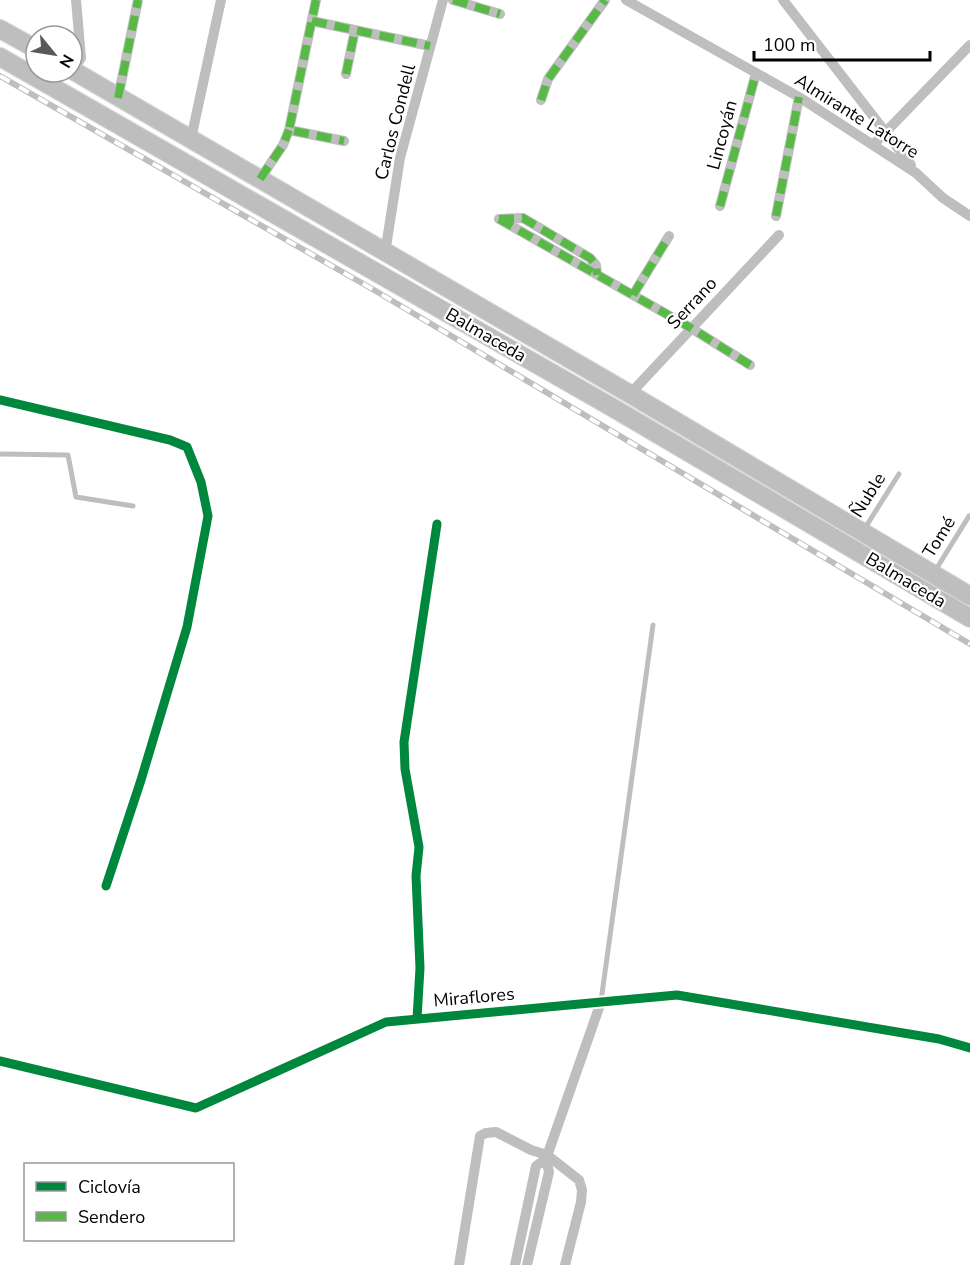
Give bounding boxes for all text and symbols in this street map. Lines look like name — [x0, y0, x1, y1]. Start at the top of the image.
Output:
north arrow — [24, 24, 84, 84]
scale bar — [754, 24, 930, 62]
text: 100 m — [763, 33, 815, 57]
text: N — [54, 50, 79, 72]
street label: Carlos Condell — [369, 61, 421, 183]
street label: Almirante Latorre — [790, 68, 924, 164]
street label: Lincoyán — [701, 98, 743, 172]
street label: Serrano — [662, 272, 722, 334]
street label: Balmaceda — [441, 302, 531, 368]
street label: Ñuble — [845, 468, 891, 522]
street label: Tomé — [917, 512, 961, 562]
street label: Balmaceda — [861, 547, 951, 613]
street label: Miraflores — [432, 982, 516, 1012]
legend — [24, 1163, 234, 1241]
text: Ciclovía — [78, 1175, 141, 1199]
text: Sendero — [78, 1205, 145, 1229]

